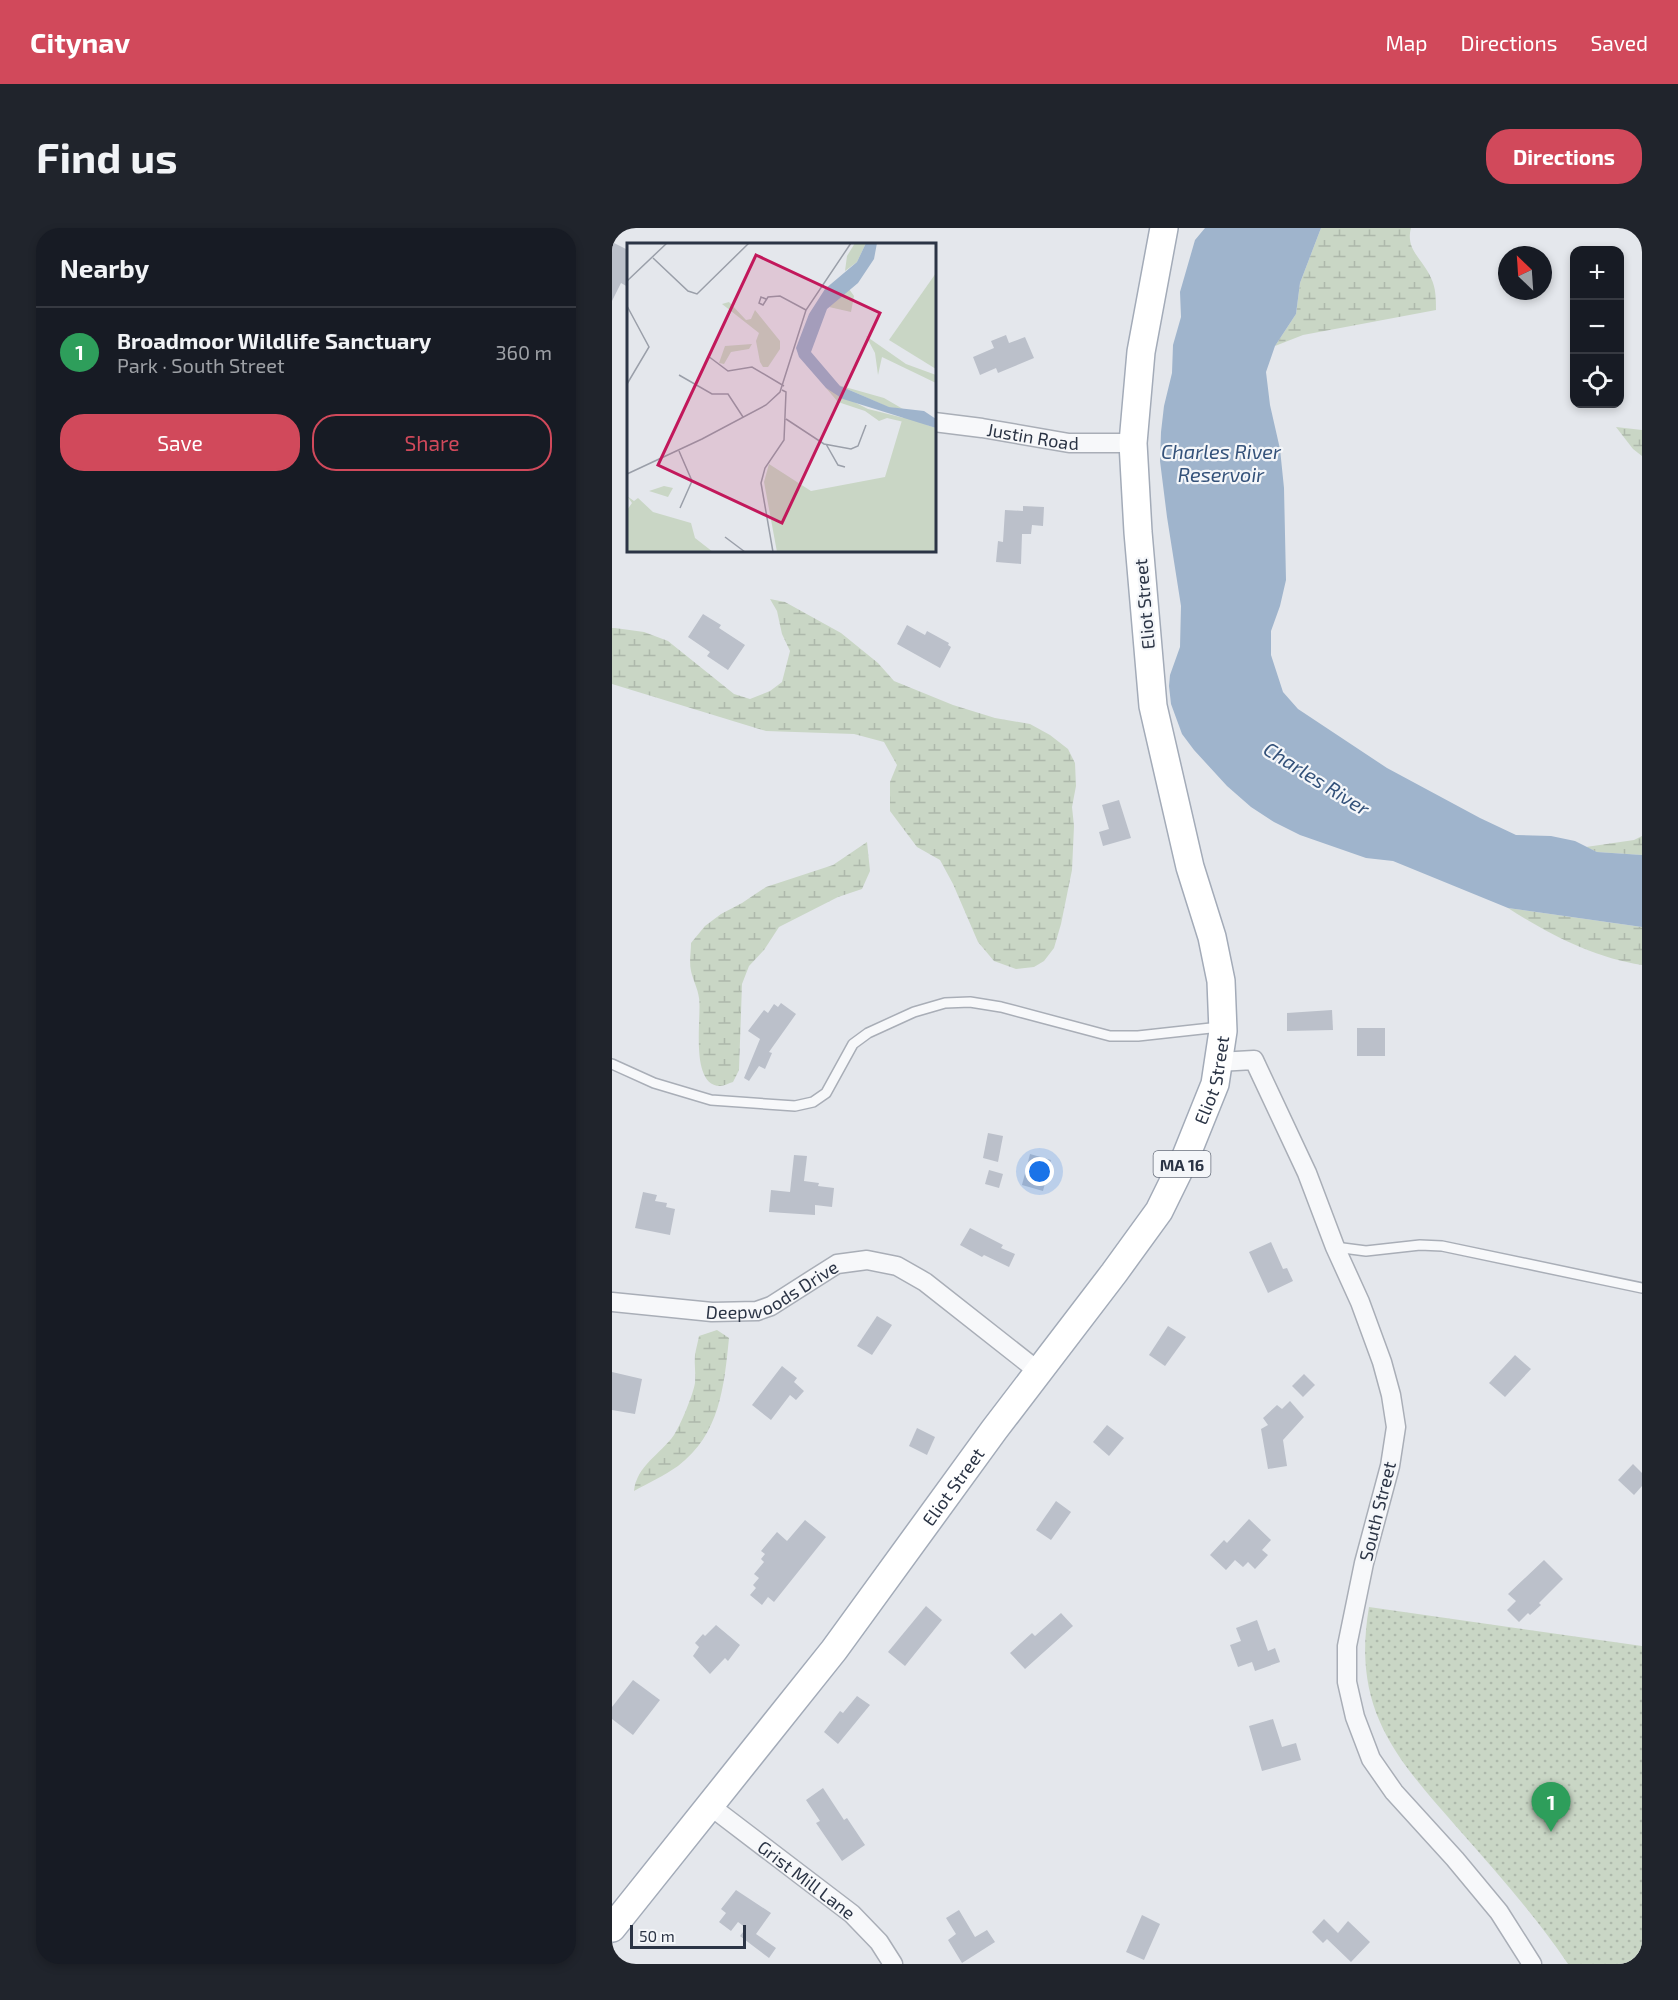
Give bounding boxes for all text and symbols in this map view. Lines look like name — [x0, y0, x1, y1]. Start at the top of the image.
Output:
text: Citynav — [30, 25, 130, 59]
text: Map — [1385, 30, 1428, 55]
text: Directions — [1461, 30, 1557, 55]
text: Saved — [1590, 30, 1648, 55]
button: Directions — [1486, 129, 1642, 184]
text: Find us — [36, 131, 178, 181]
inset map — [627, 243, 936, 552]
north arrow — [1498, 246, 1552, 300]
map controls — [1570, 246, 1624, 408]
button: + — [1570, 246, 1624, 300]
text: Nearby — [60, 252, 149, 283]
button: − — [1570, 300, 1624, 354]
text: Broadmoor Wildlife Sanctuary — [117, 327, 431, 353]
text: 1 — [75, 340, 84, 364]
text: 360 m — [495, 340, 552, 364]
text: Park · South Street — [117, 353, 285, 377]
button: locate — [1570, 354, 1624, 408]
button: Save — [60, 414, 300, 471]
button: Share — [312, 414, 552, 471]
street label: Justin Road — [985, 418, 1079, 454]
water label: Charles River Reservoir — [1161, 439, 1282, 486]
street label: Eliot Street — [1129, 558, 1159, 650]
water label: Charles River — [1260, 736, 1375, 821]
street label: Eliot Street — [1189, 1034, 1233, 1127]
road number: MA 16 — [1154, 1151, 1210, 1177]
your location — [1025, 1157, 1054, 1186]
street label: Deepwoods Drive — [705, 1255, 842, 1324]
street label: Eliot Street — [917, 1443, 989, 1530]
street label: South Street — [1354, 1459, 1400, 1563]
pin: 1 — [1532, 1782, 1570, 1832]
street label: Grist Mill Lane — [754, 1835, 860, 1924]
scale bar — [630, 1922, 746, 1950]
text: 50 m — [639, 1926, 675, 1945]

